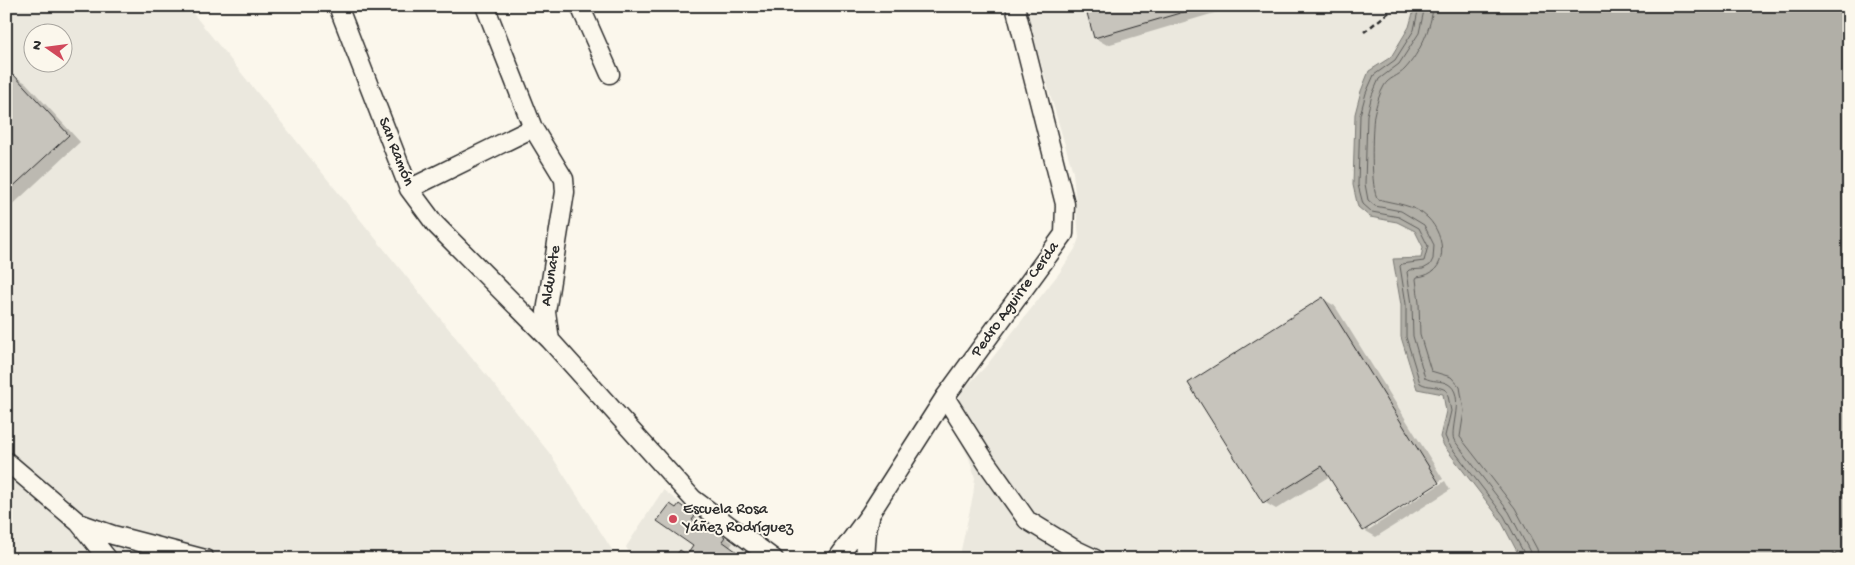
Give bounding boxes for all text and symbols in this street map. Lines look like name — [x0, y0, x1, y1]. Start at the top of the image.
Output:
north arrow — [22, 22, 72, 72]
text: N — [28, 39, 47, 52]
street label: San Ramón — [373, 115, 417, 189]
street label: Pedro Aguirre Cerda — [967, 238, 1065, 362]
street label: Aldunate — [538, 244, 566, 308]
place label: Escuela Rosa Yáñez Rodríguez — [681, 501, 794, 538]
marker: Escuela Rosa Yáñez Rodríguez — [667, 513, 679, 525]

